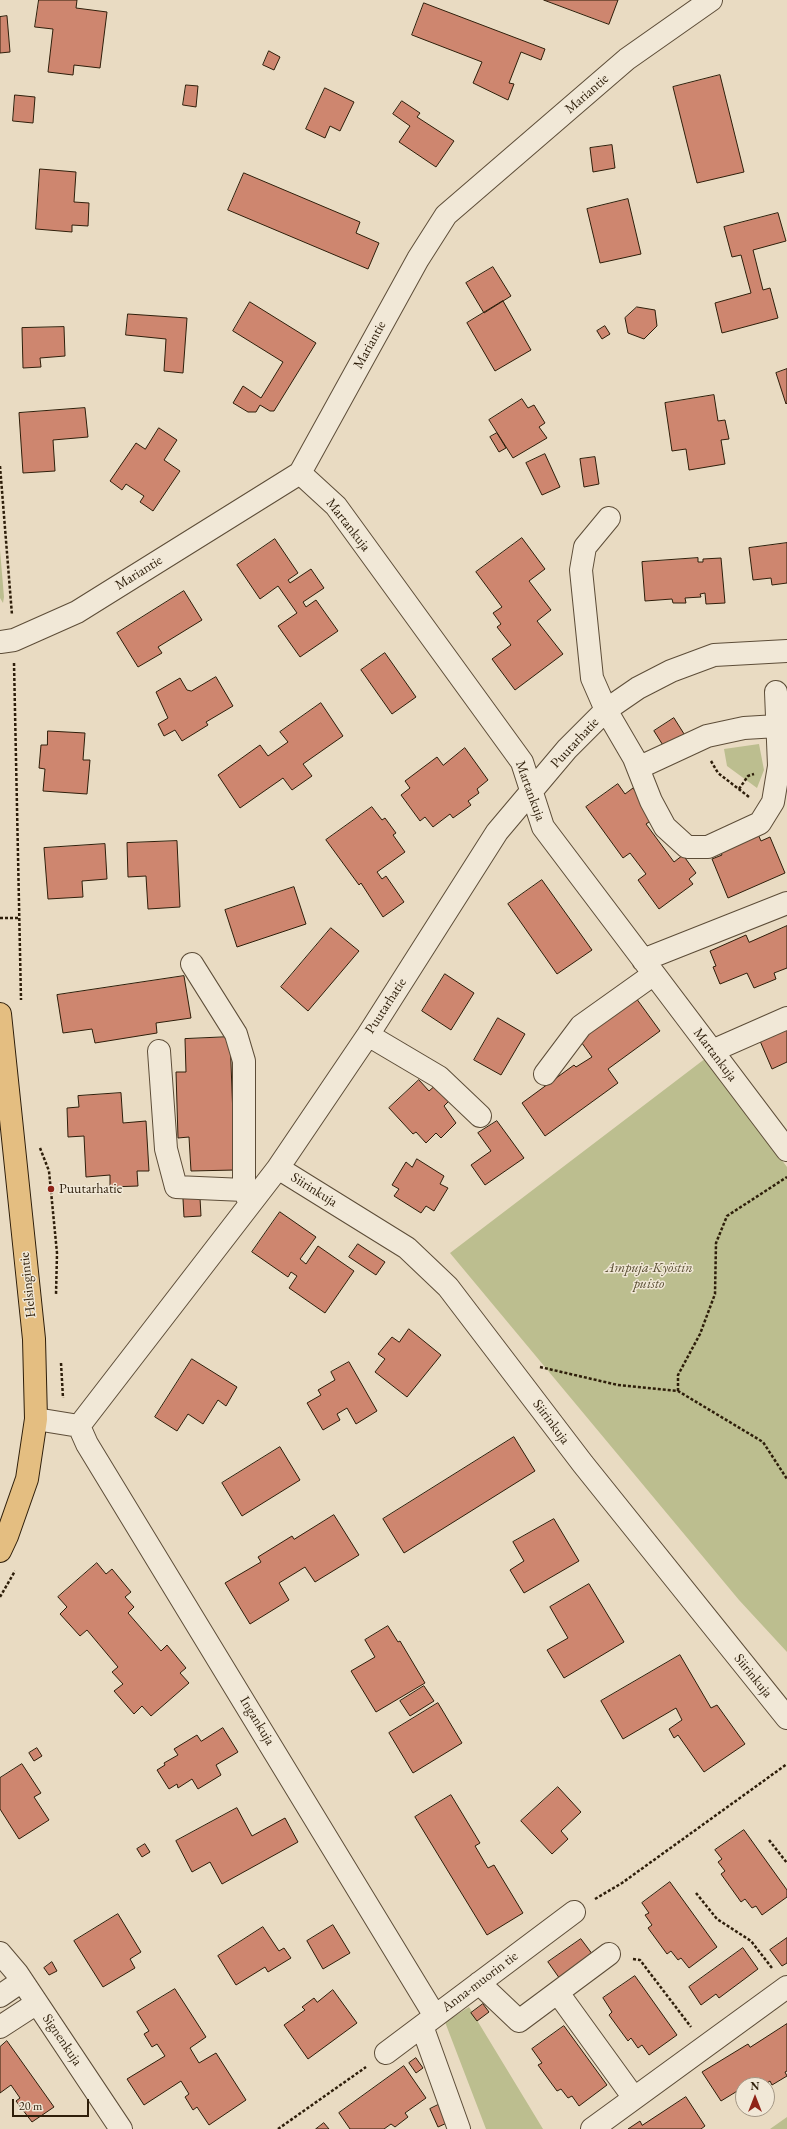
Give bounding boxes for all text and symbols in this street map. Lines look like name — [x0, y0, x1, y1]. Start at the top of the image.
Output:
street label: Mariantie — [562, 71, 612, 117]
street label: Mariantie — [350, 318, 390, 372]
street label: Martankuja — [322, 495, 374, 555]
street label: Mariantie — [112, 552, 166, 594]
street label: Puutarhatie — [547, 714, 603, 772]
street label: Martankuja — [511, 759, 549, 823]
street label: Puutarhatie — [362, 975, 410, 1037]
street label: Martankuja — [689, 1025, 741, 1085]
street label: Siirinkuja — [288, 1169, 340, 1211]
place label: Puutarhatie — [59, 1181, 122, 1197]
marker: Puutarhatie — [46, 1184, 56, 1194]
street label: Helsingintie — [16, 1251, 40, 1319]
park label: Ampuja-Kyöstin puisto — [605, 1260, 693, 1292]
street label: Siirinkuja — [529, 1396, 573, 1448]
street label: Siirinkuja — [730, 1651, 776, 1701]
street label: Ingankuja — [236, 1694, 278, 1748]
street label: Anna-muorin tie — [439, 1948, 521, 2016]
street label: Signenkuja — [39, 2011, 85, 2069]
north arrow — [735, 2077, 775, 2117]
text: N — [751, 2079, 759, 2093]
scale bar — [14, 2091, 91, 2117]
text: 20 m — [19, 2098, 42, 2114]

